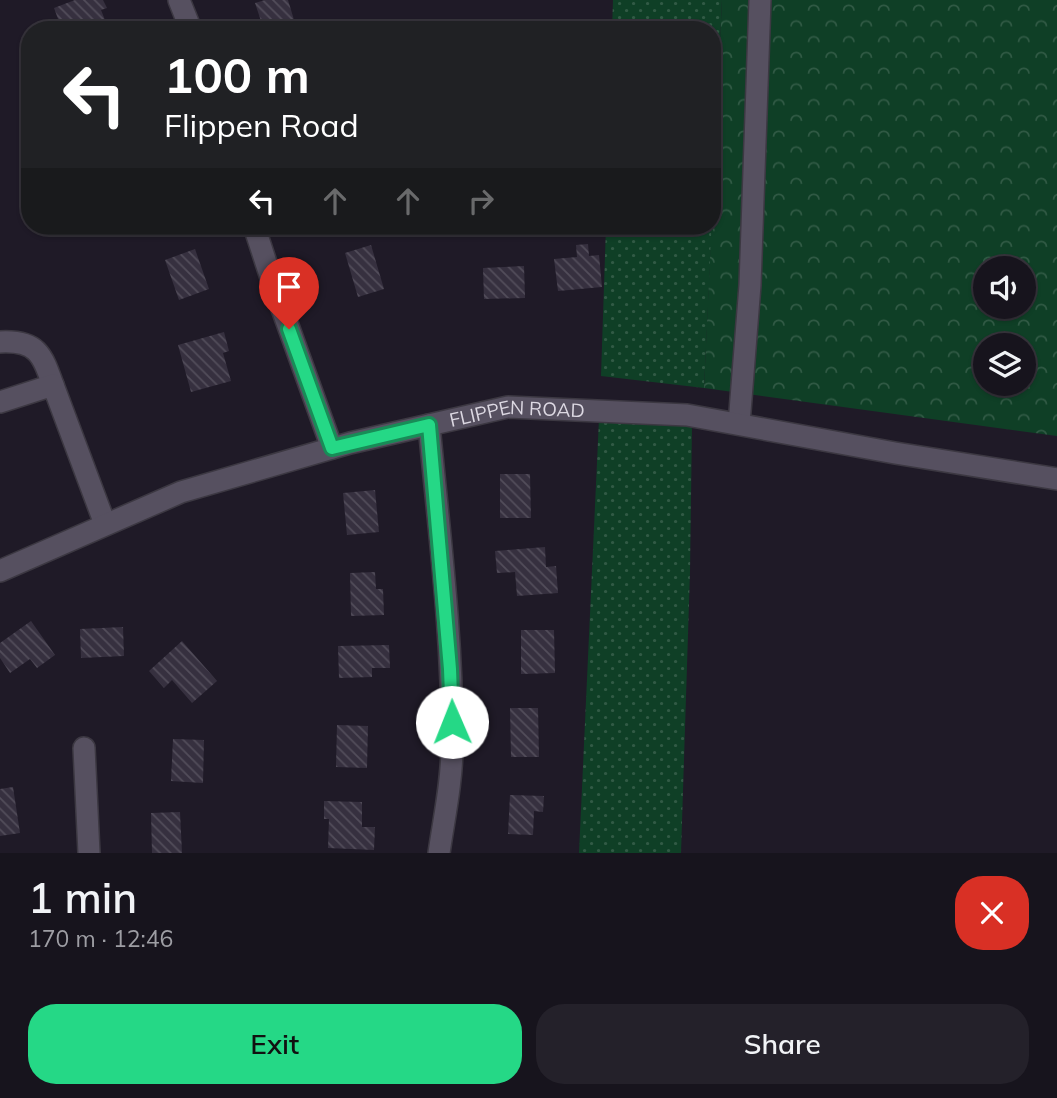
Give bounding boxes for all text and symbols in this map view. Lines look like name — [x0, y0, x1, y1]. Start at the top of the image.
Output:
text: 100 m — [164, 44, 310, 105]
icon: left — [49, 49, 140, 140]
text: Flippen Road — [164, 105, 359, 145]
icon: left — [243, 182, 281, 220]
icon: ahead — [316, 182, 354, 220]
icon: ahead — [389, 182, 427, 220]
icon: right — [462, 182, 500, 220]
map controls — [973, 256, 1036, 396]
button: sound — [973, 256, 1036, 319]
pin — [259, 257, 319, 329]
icon: arrive — [270, 268, 308, 306]
button: layers — [973, 333, 1036, 396]
street label: FLIPPEN ROAD — [447, 395, 585, 432]
position arrow — [415, 685, 489, 759]
text: 1 min — [28, 871, 137, 924]
button: close — [955, 876, 1029, 950]
text: 170 m · 12:46 — [28, 924, 173, 953]
button: Exit — [28, 1004, 522, 1084]
button: Share — [536, 1004, 1029, 1084]

